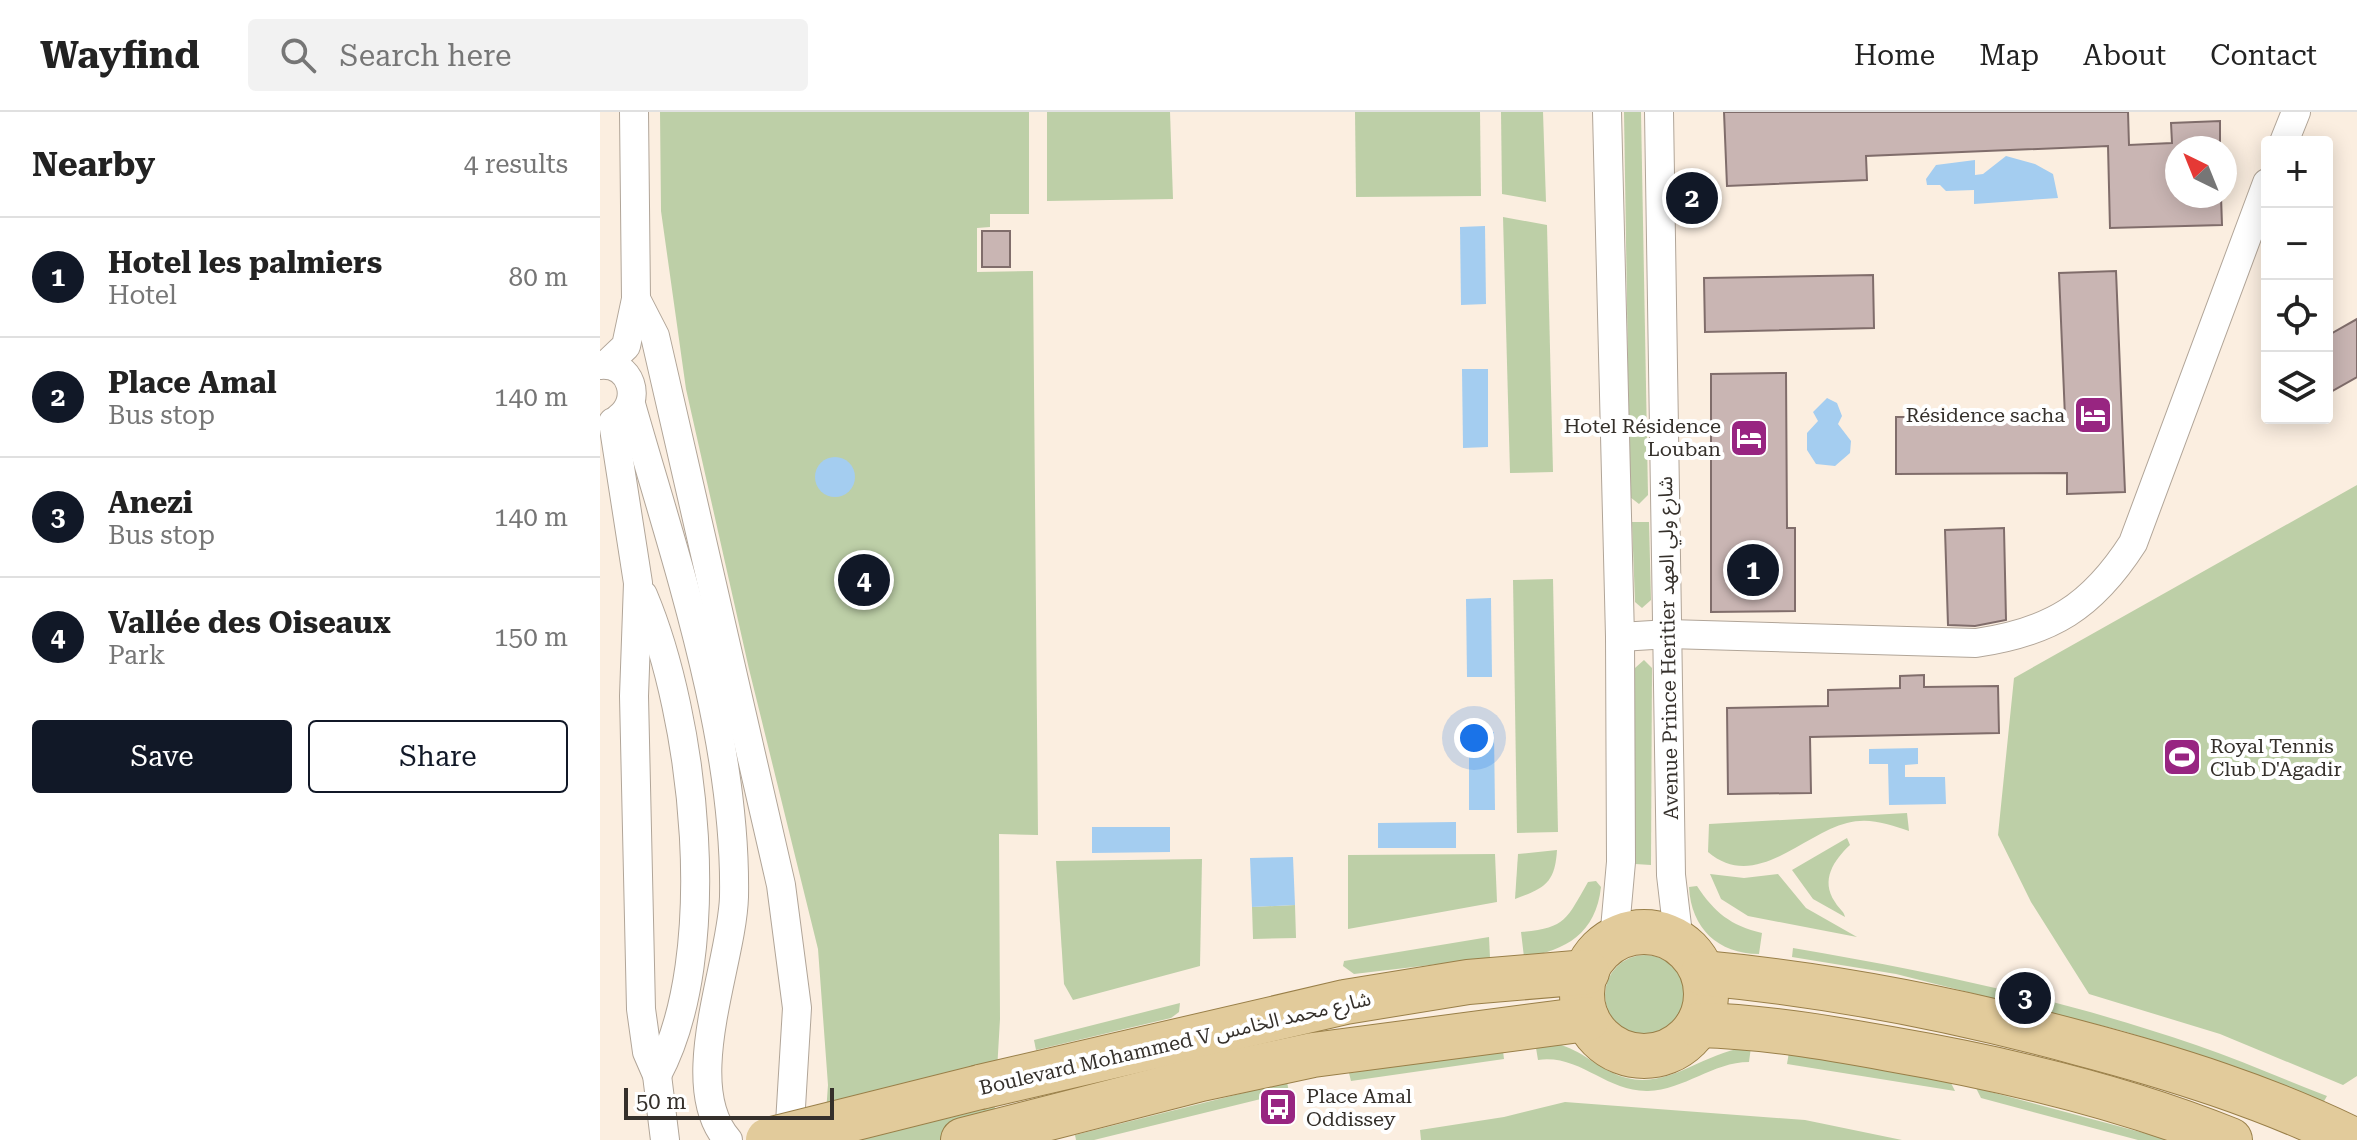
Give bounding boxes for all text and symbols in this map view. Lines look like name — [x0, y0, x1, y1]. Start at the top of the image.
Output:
search box — [248, 19, 808, 91]
text: Wayfind — [40, 33, 200, 77]
icon: search — [276, 33, 320, 77]
text: Search here — [340, 38, 511, 73]
text: Home — [1854, 39, 1935, 72]
text: Map — [1979, 39, 2039, 72]
text: About — [2083, 39, 2166, 72]
text: Contact — [2210, 39, 2317, 72]
north arrow — [2165, 136, 2237, 208]
map controls — [2261, 136, 2333, 424]
button: + — [2261, 136, 2333, 208]
text: Nearby — [32, 144, 155, 184]
text: 4 results — [464, 149, 568, 179]
pin: 2 — [1666, 168, 1718, 228]
button: − — [2261, 208, 2333, 280]
text: Hotel les palmiers — [108, 245, 382, 280]
text: 1 — [51, 262, 65, 292]
text: 80 m — [509, 262, 568, 292]
text: Hotel — [108, 280, 177, 310]
button: locate — [2261, 280, 2333, 352]
button: layers — [2261, 352, 2333, 424]
text: Place Amal — [108, 365, 277, 400]
text: 2 — [51, 382, 65, 412]
text: 140 m — [494, 382, 568, 412]
hotel icon: Résidence sacha — [2072, 394, 2114, 436]
text: Bus stop — [108, 400, 215, 430]
place label: Résidence sacha — [1906, 403, 2065, 427]
place label: Hotel Résidence Louban — [1564, 414, 1721, 461]
hotel icon: Hotel Résidence Louban — [1728, 417, 1770, 459]
street label: Avenue Prince Heritier شارع ولي العهد — [1653, 476, 1687, 820]
text: Anezi — [108, 485, 193, 520]
text: 3 — [51, 502, 65, 532]
text: 140 m — [494, 502, 568, 532]
text: Bus stop — [108, 520, 215, 550]
pin: 1 — [1727, 540, 1779, 600]
pin: 4 — [838, 550, 890, 610]
text: Vallée des Oiseaux — [108, 605, 391, 640]
text: 4 — [51, 622, 65, 652]
text: 150 m — [494, 622, 568, 652]
text: Park — [108, 640, 165, 670]
your location — [1454, 718, 1494, 758]
button: Save — [32, 720, 292, 793]
button: Share — [308, 720, 568, 793]
place label: Royal Tennis Club D'Agadir — [2210, 734, 2342, 781]
sports icon: Royal Tennis Club D'Agadir — [2161, 736, 2203, 778]
pin: 3 — [1999, 968, 2051, 1028]
street label: Boulevard Mohammed V شارع محمد الخامس — [977, 986, 1374, 1103]
scale bar — [624, 1084, 834, 1120]
place label: Place Amal Oddissey — [1306, 1084, 1412, 1131]
bus stop icon: Place Amal Oddissey — [1257, 1086, 1299, 1128]
text: 50 m — [636, 1089, 686, 1114]

